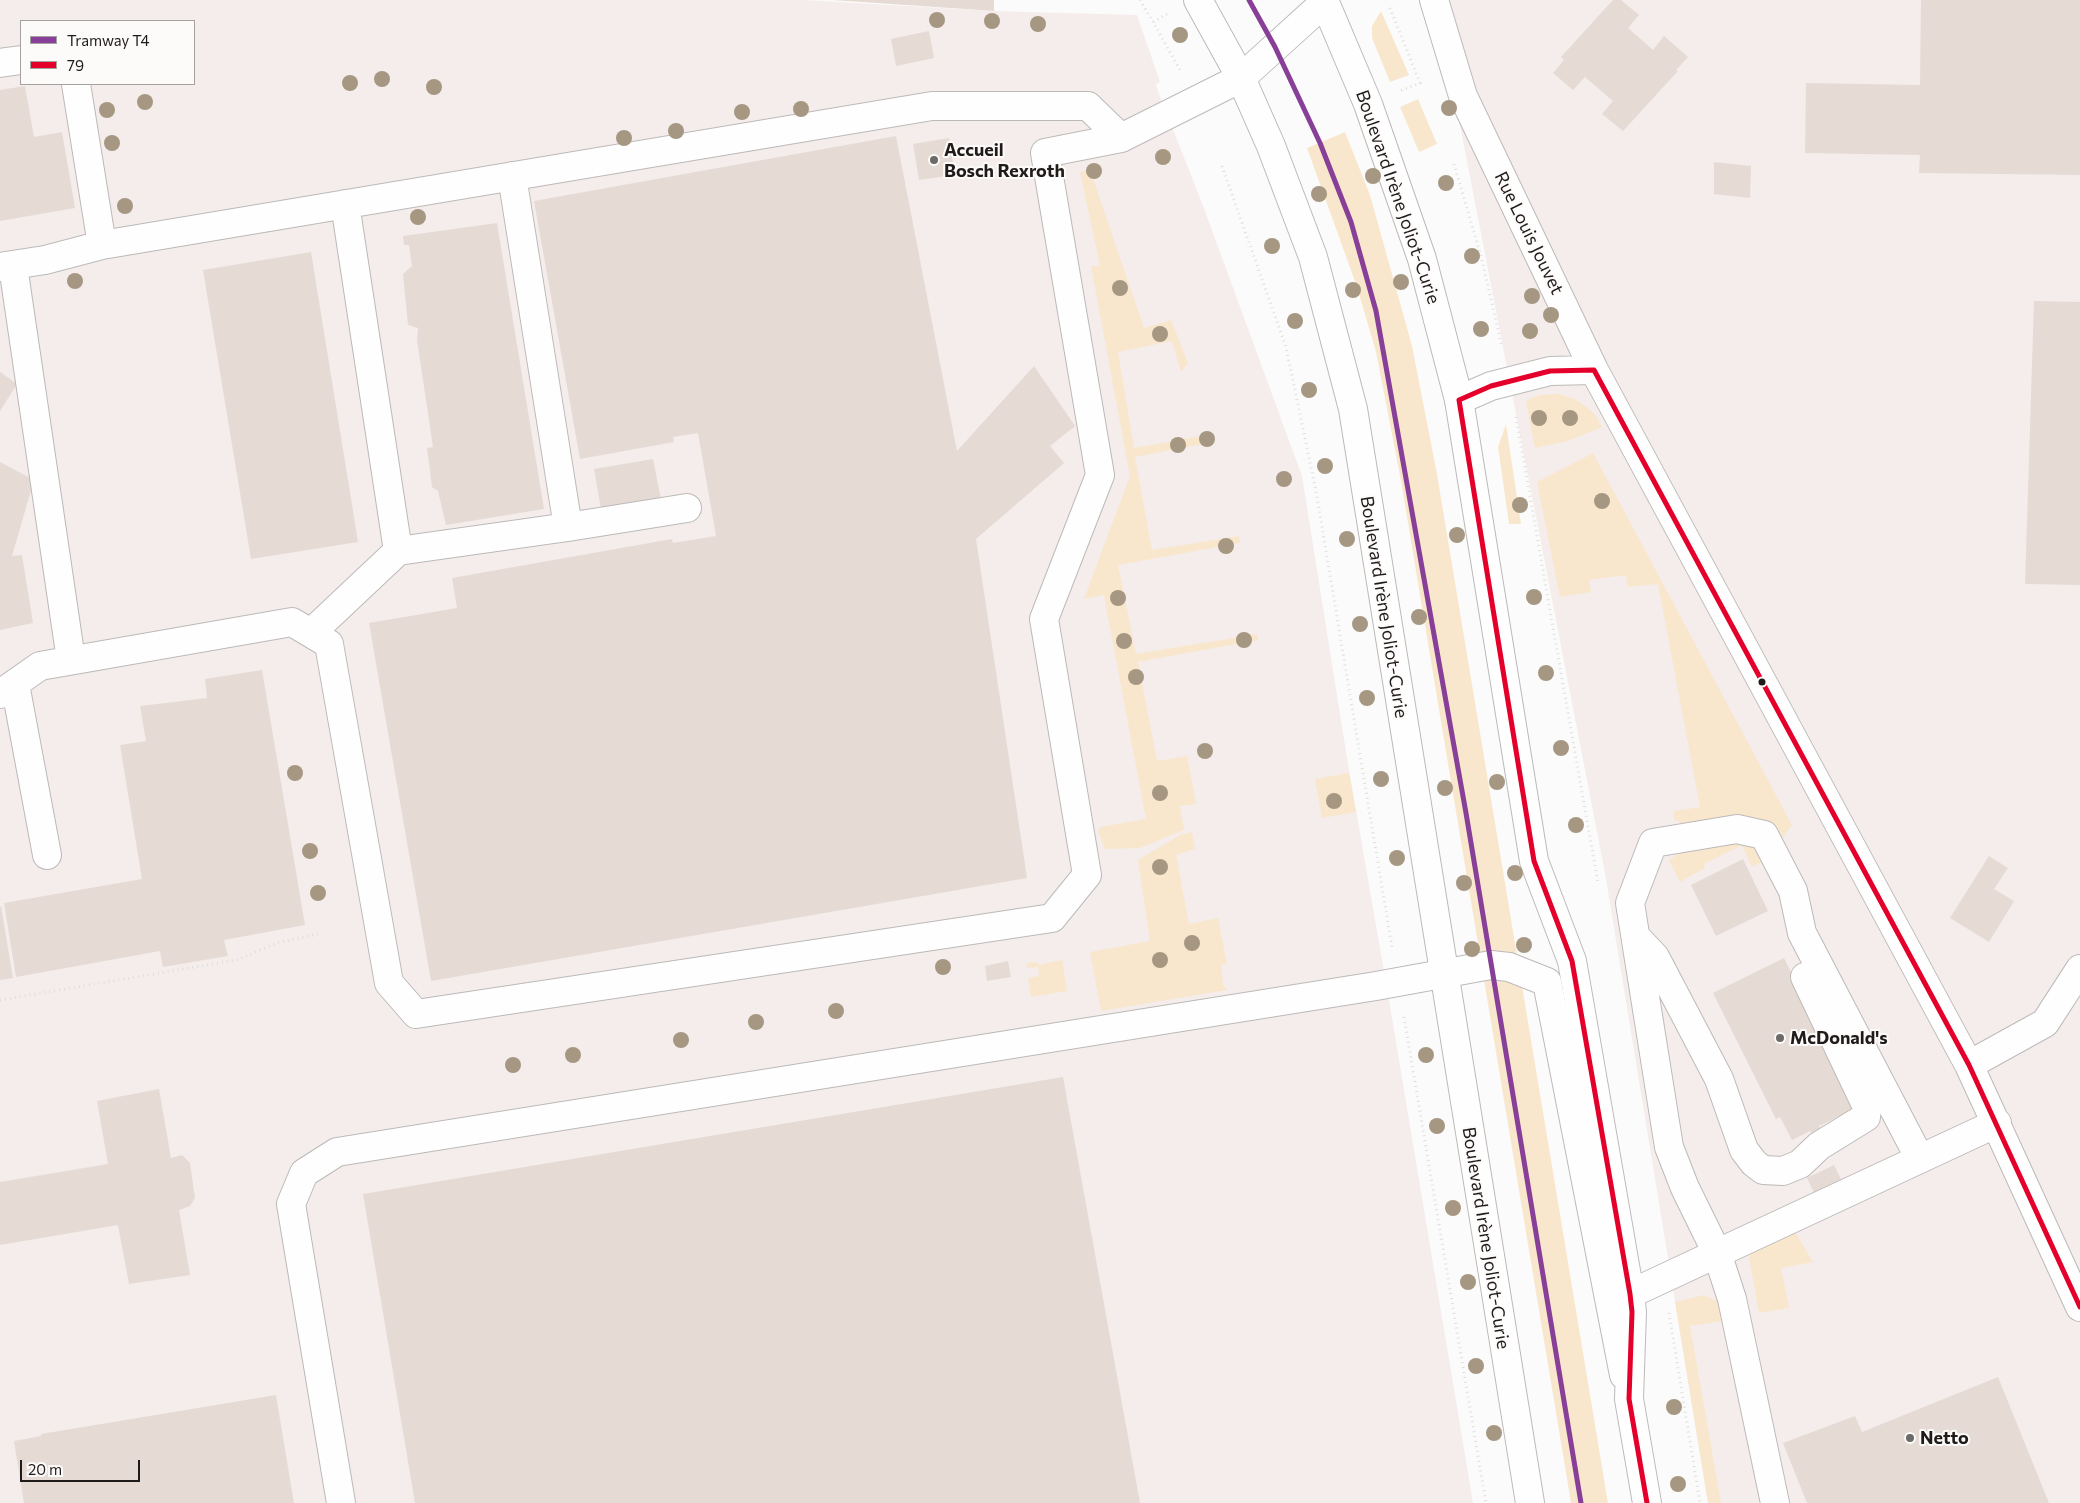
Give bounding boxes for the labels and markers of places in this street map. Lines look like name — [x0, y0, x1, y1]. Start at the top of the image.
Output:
place label: Accueil Bosch Rexroth — [944, 139, 1065, 182]
marker: Accueil Bosch Rexroth — [928, 154, 940, 166]
unlabelled marker — [1757, 677, 1767, 687]
place label: McDonald's — [1790, 1027, 1888, 1049]
marker: McDonald's — [1774, 1032, 1786, 1044]
place label: Netto — [1920, 1427, 1969, 1449]
marker: Netto — [1904, 1432, 1916, 1444]

